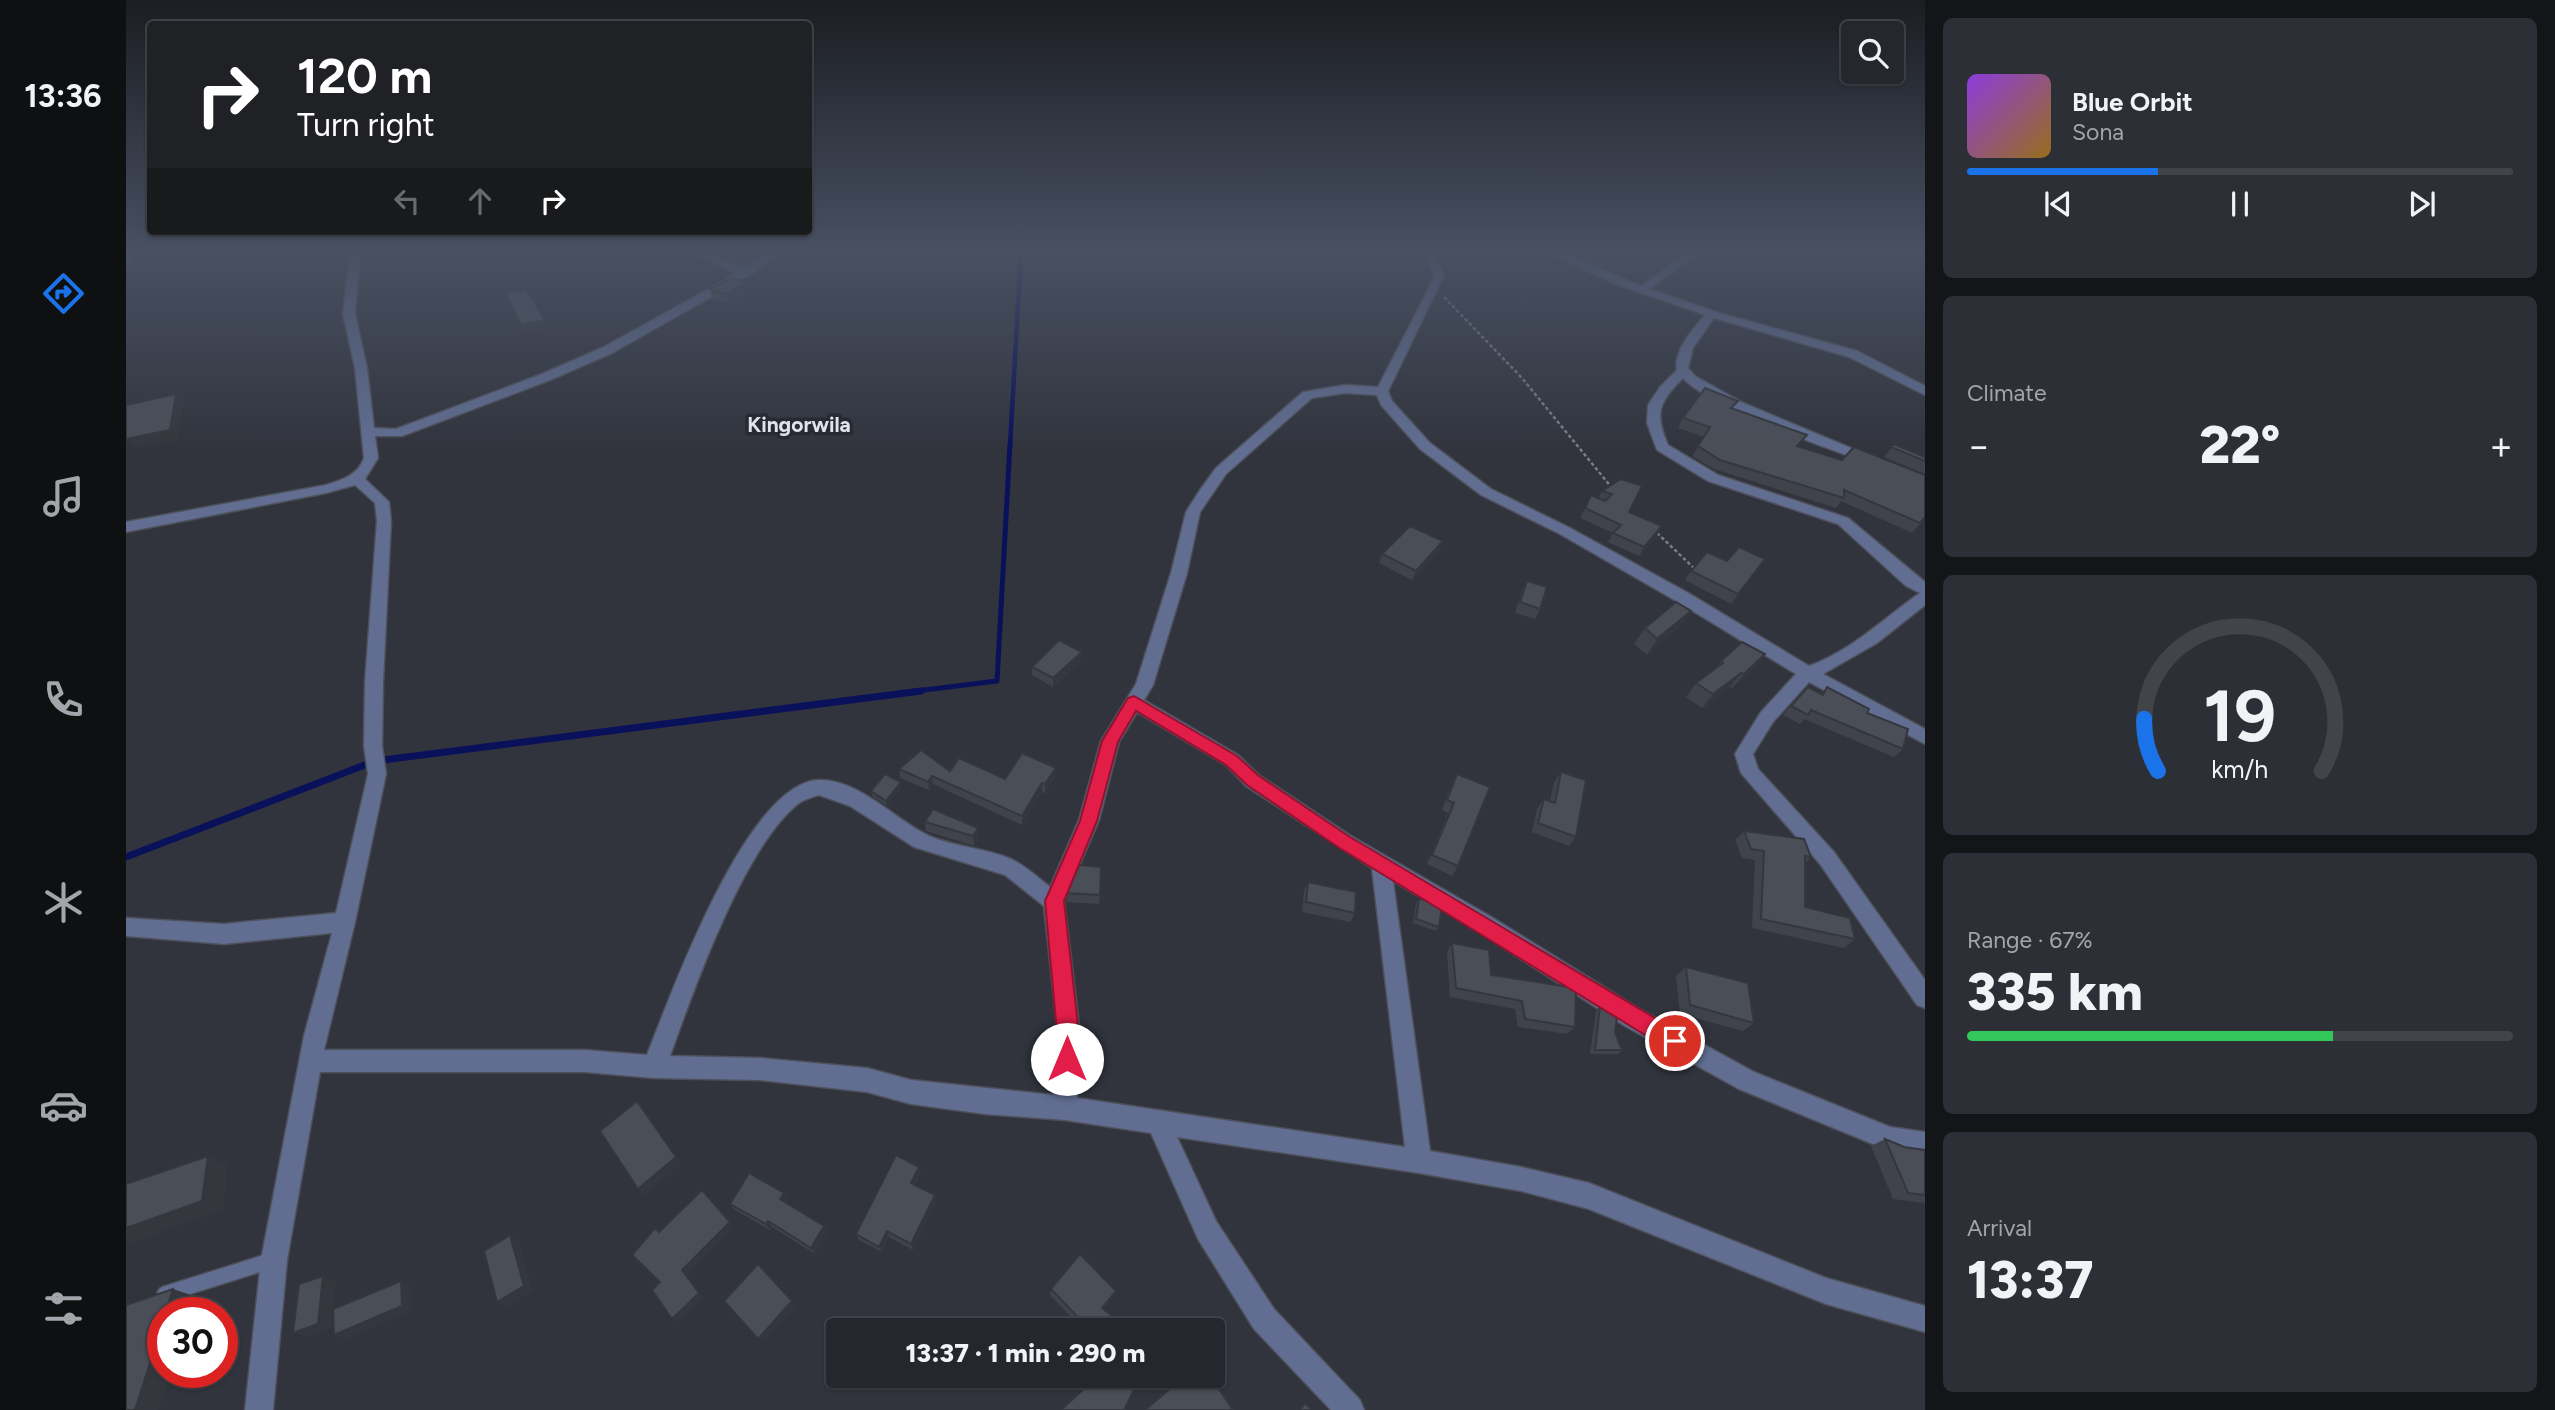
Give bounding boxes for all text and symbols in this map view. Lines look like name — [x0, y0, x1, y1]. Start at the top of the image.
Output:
map controls — [1841, 21, 1904, 84]
button: search — [1841, 21, 1904, 84]
text: 120 m — [297, 46, 432, 105]
icon: right — [182, 49, 273, 140]
text: 13:36 — [24, 77, 102, 115]
text: Blue Orbit — [2072, 86, 2193, 118]
text: Turn right — [297, 106, 435, 144]
text: Sona — [2072, 118, 2124, 146]
icon: left — [388, 182, 426, 220]
icon: ahead — [461, 182, 499, 220]
icon: right — [534, 182, 572, 220]
icon: previous — [2039, 185, 2077, 223]
icon: pause — [2221, 185, 2259, 223]
icon: next — [2403, 185, 2441, 223]
icon: directions — [39, 269, 88, 318]
text: Climate — [1967, 379, 2046, 407]
district label: Kingorwila — [747, 412, 851, 437]
text: 22° — [2199, 414, 2281, 476]
text: − — [1967, 423, 1991, 469]
text: + — [2489, 423, 2513, 469]
icon: music — [39, 472, 88, 521]
text: 19 — [2204, 672, 2276, 759]
icon: phone — [39, 675, 88, 724]
text: km/h — [2211, 754, 2269, 784]
icon: climate — [39, 878, 88, 927]
text: Range · 67% — [1967, 926, 2093, 954]
text: 335 km — [1967, 961, 2143, 1023]
pin — [1645, 1011, 1705, 1071]
position arrow — [1030, 1022, 1104, 1096]
icon: arrive — [1656, 1022, 1694, 1060]
icon: car — [39, 1081, 88, 1130]
text: Arrival — [1967, 1214, 2032, 1242]
text: 13:37 — [1967, 1249, 2094, 1311]
icon: filters — [39, 1284, 88, 1333]
speed limit sign: 30 — [147, 1297, 238, 1388]
text: 13:37 · 1 min · 290 m — [906, 1337, 1145, 1369]

